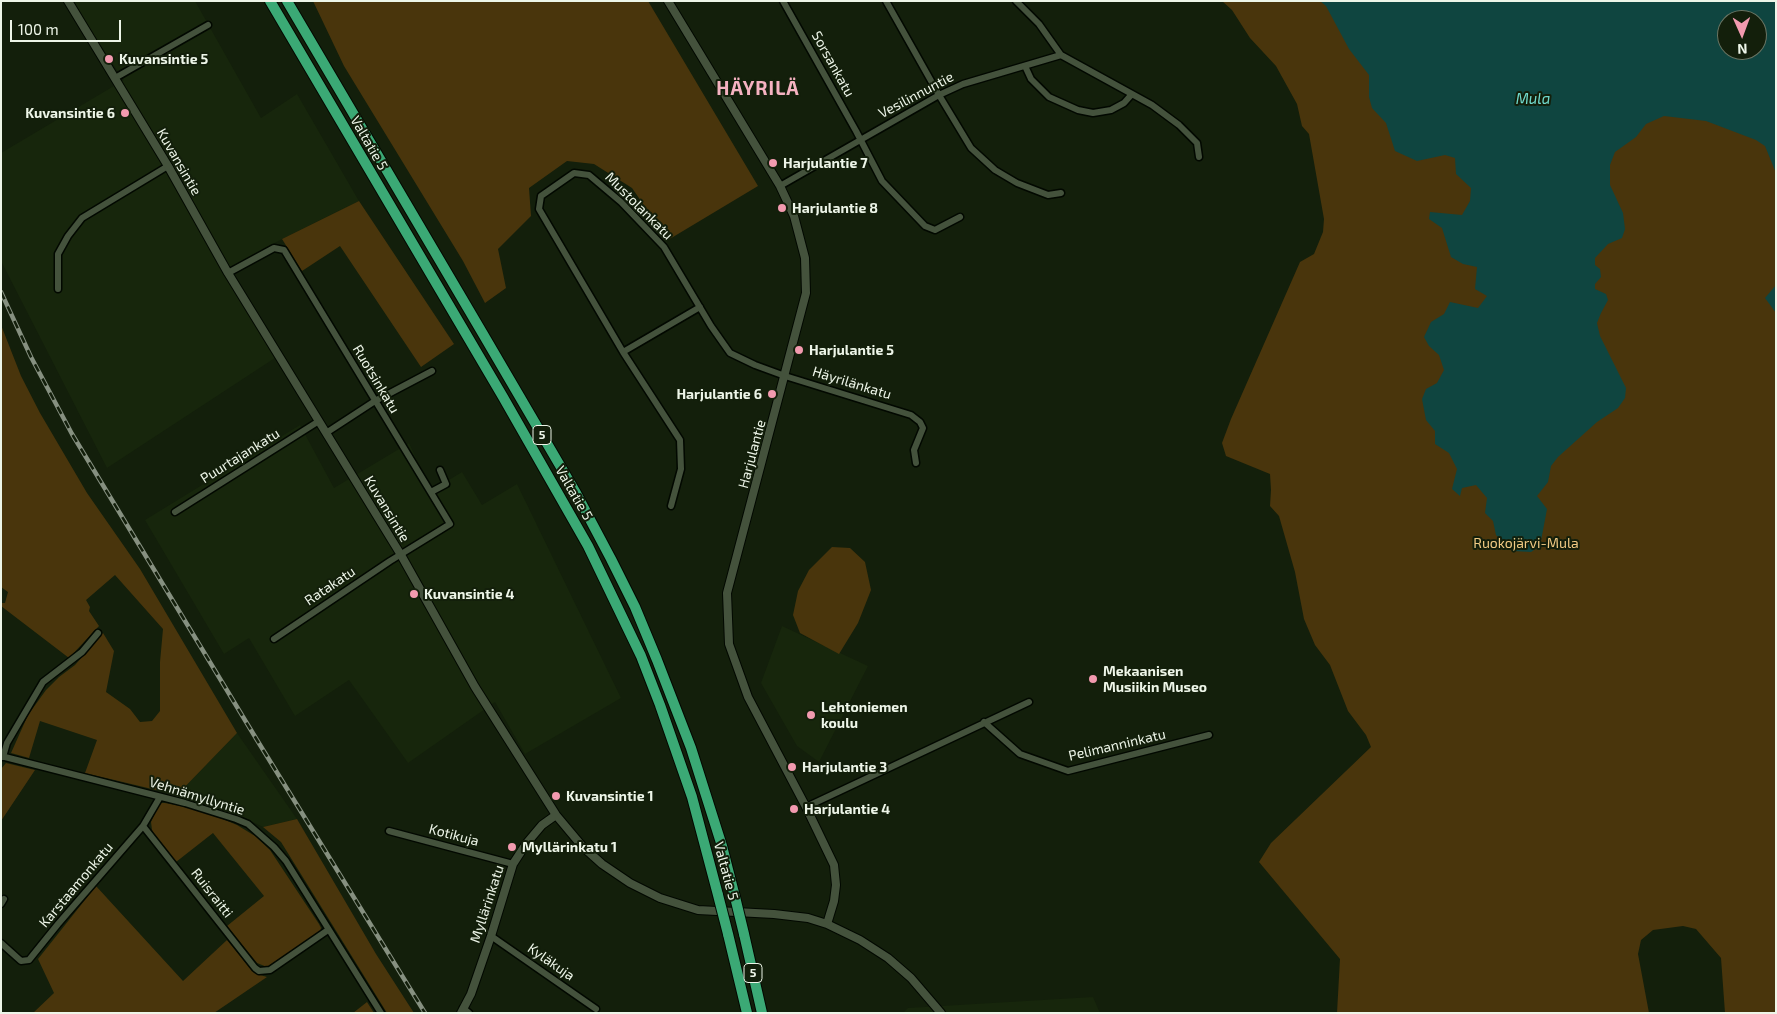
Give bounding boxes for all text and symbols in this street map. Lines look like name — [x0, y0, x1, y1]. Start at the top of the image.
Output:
scale bar — [12, 10, 124, 42]
north arrow — [1717, 10, 1767, 60]
text: 100 m — [18, 20, 59, 38]
street label: Sorsankatu — [808, 28, 858, 100]
text: N — [1737, 41, 1748, 58]
place label: Kuvansintie 5 — [119, 51, 208, 67]
marker: Kuvansintie 5 — [103, 53, 115, 65]
street label: Vesilinnuntie — [876, 68, 956, 122]
district label: HÄYRILÄ — [715, 78, 801, 100]
water label: Mula — [1516, 90, 1550, 108]
place label: Kuvansintie 6 — [25, 105, 115, 121]
marker: Kuvansintie 6 — [119, 107, 131, 119]
street label: Valtatie 5 — [347, 113, 391, 173]
street label: Kuvansintie — [153, 126, 205, 198]
place label: Harjulantie 7 — [783, 155, 868, 171]
marker: Harjulantie 7 — [767, 157, 779, 169]
street label: Mustolankatu — [602, 169, 676, 243]
place label: Harjulantie 8 — [792, 200, 878, 216]
marker: Harjulantie 8 — [776, 202, 788, 214]
street label: Ruotsinkatu — [349, 342, 403, 416]
place label: Harjulantie 5 — [809, 342, 894, 358]
marker: Harjulantie 5 — [793, 344, 805, 356]
street label: Häyrilänkatu — [811, 363, 893, 403]
place label: Harjulantie 6 — [676, 386, 762, 402]
marker: Harjulantie 6 — [766, 388, 778, 400]
street label: Harjulantie — [735, 418, 769, 490]
street label: Puurtajankatu — [197, 425, 283, 487]
road number: 5 — [533, 426, 551, 444]
street label: Valtatie 5 — [552, 463, 596, 523]
street label: Kuvansintie — [361, 473, 413, 545]
park label: Ruokojärvi-Mula — [1473, 535, 1579, 551]
street label: Ratakatu — [301, 563, 359, 609]
place label: Kuvansintie 4 — [424, 586, 514, 602]
marker: Kuvansintie 4 — [408, 588, 420, 600]
place label: Mekaanisen Musiikin Museo — [1103, 663, 1207, 696]
marker: Mekaanisen Musiikin Museo — [1087, 673, 1099, 685]
place label: Lehtoniemen koulu — [821, 699, 908, 732]
marker: Lehtoniemen koulu — [805, 709, 817, 721]
street label: Pelimanninkatu — [1067, 726, 1167, 764]
place label: Harjulantie 3 — [802, 759, 887, 775]
marker: Harjulantie 3 — [786, 761, 798, 773]
street label: Vehnämyllyntie — [147, 773, 247, 819]
place label: Kuvansintie 1 — [566, 788, 654, 804]
marker: Kuvansintie 1 — [550, 790, 562, 802]
place label: Harjulantie 4 — [804, 801, 890, 817]
marker: Harjulantie 4 — [788, 803, 800, 815]
street label: Kotikuja — [427, 820, 481, 850]
street label: Karstaamonkatu — [36, 839, 116, 931]
place label: Myllärinkatu 1 — [522, 839, 617, 855]
street label: Valtatie 5 — [710, 840, 742, 902]
marker: Myllärinkatu 1 — [506, 841, 518, 853]
street label: Myllärinkatu — [466, 863, 508, 945]
street label: Ruisraitti — [187, 865, 237, 921]
street label: Kyläkuja — [524, 940, 578, 984]
road number: 5 — [744, 964, 762, 982]

